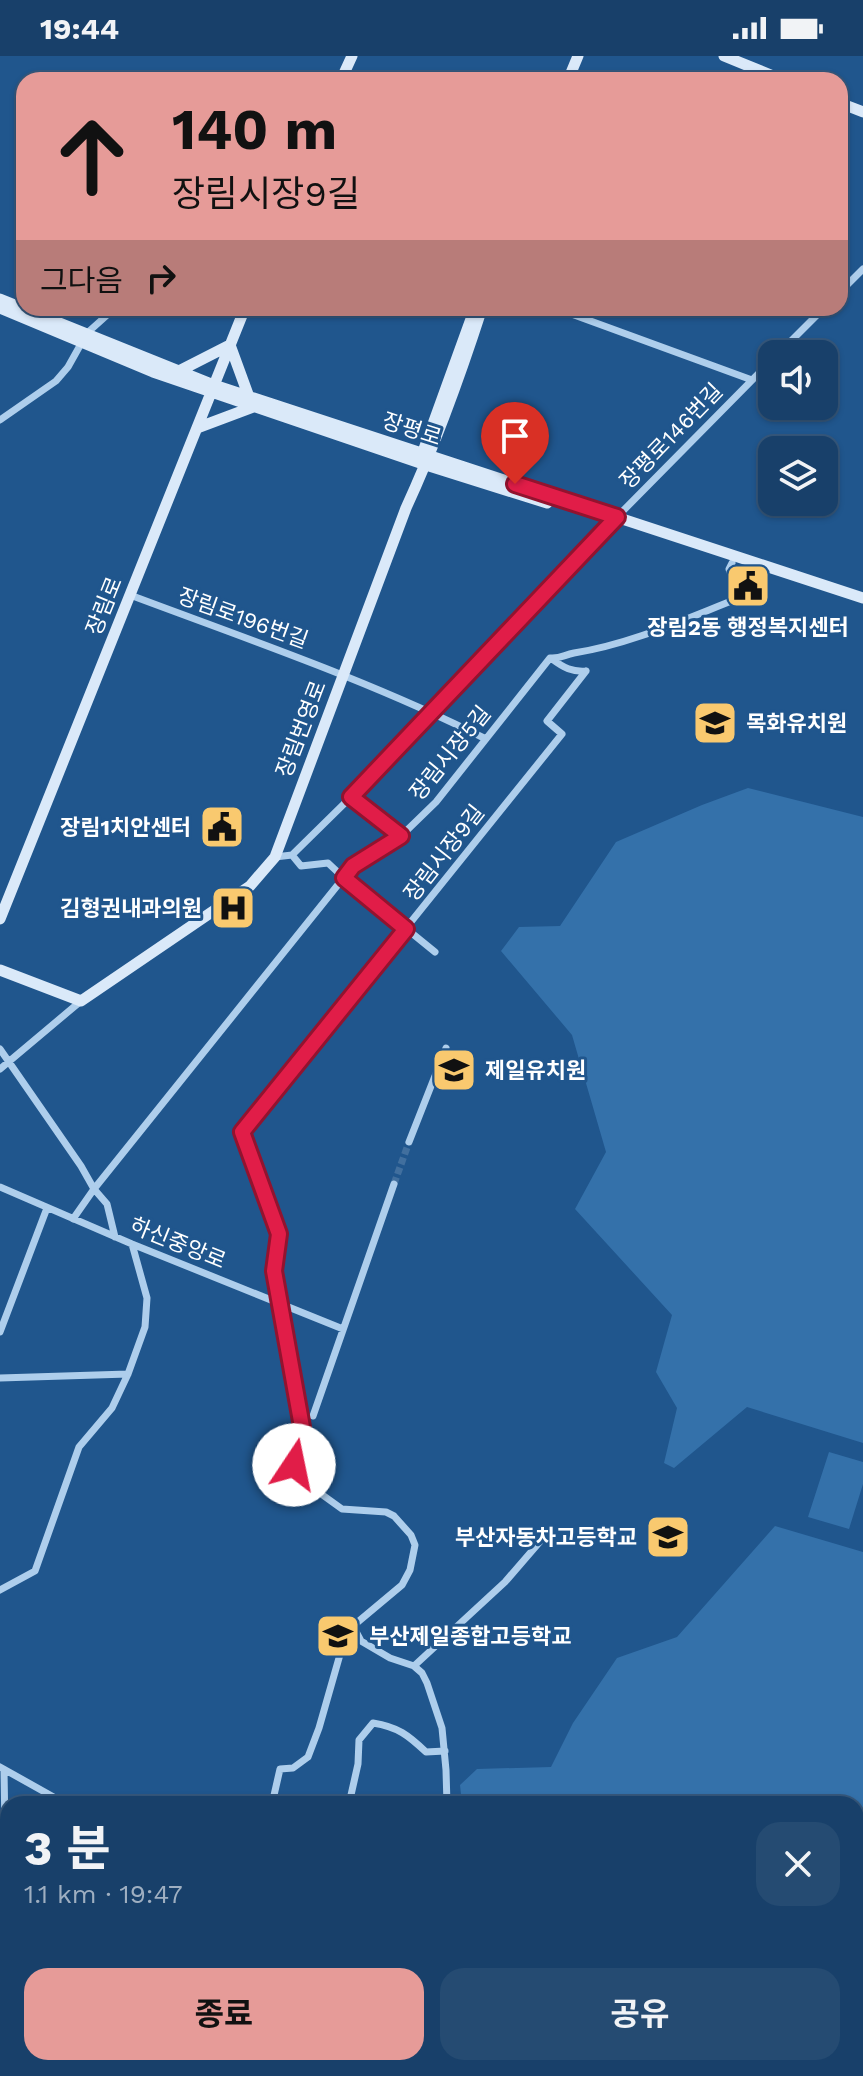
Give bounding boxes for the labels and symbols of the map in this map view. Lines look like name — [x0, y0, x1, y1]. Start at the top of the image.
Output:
street label: 장평로146번길 — [615, 378, 727, 494]
pin — [481, 402, 549, 484]
street label: 장평로 — [379, 408, 445, 450]
public building icon: 장림2동 행정복지센터 — [724, 562, 772, 610]
street label: 장림로 — [81, 573, 127, 639]
street label: 장림로196번길 — [174, 583, 312, 653]
place label: 장림2동 행정복지센터 — [647, 615, 849, 640]
street label: 장림번영로 — [271, 677, 331, 781]
school or university icon: 목화유치원 — [691, 699, 739, 747]
street label: 장림시장5길 — [404, 701, 496, 805]
place label: 목화유치원 — [746, 711, 847, 736]
street label: 장림시장9길 — [399, 800, 489, 906]
public building icon: 장림1치안센터 — [198, 803, 246, 851]
place label: 장림1치안센터 — [60, 815, 191, 840]
hospital icon: 김형권내과의원 — [209, 884, 257, 932]
place label: 김형권내과의원 — [60, 896, 202, 921]
school or university icon: 제일유치원 — [430, 1046, 478, 1094]
place label: 제일유치원 — [485, 1058, 586, 1083]
street label: 하신중앙로 — [126, 1212, 230, 1274]
position arrow — [252, 1423, 336, 1507]
school or university icon: 부산자동차고등학교 — [644, 1513, 692, 1561]
place label: 부산자동차고등학교 — [455, 1525, 637, 1550]
school or university icon: 부산제일종합고등학교 — [314, 1612, 362, 1660]
place label: 부산제일종합고등학교 — [369, 1624, 571, 1649]

